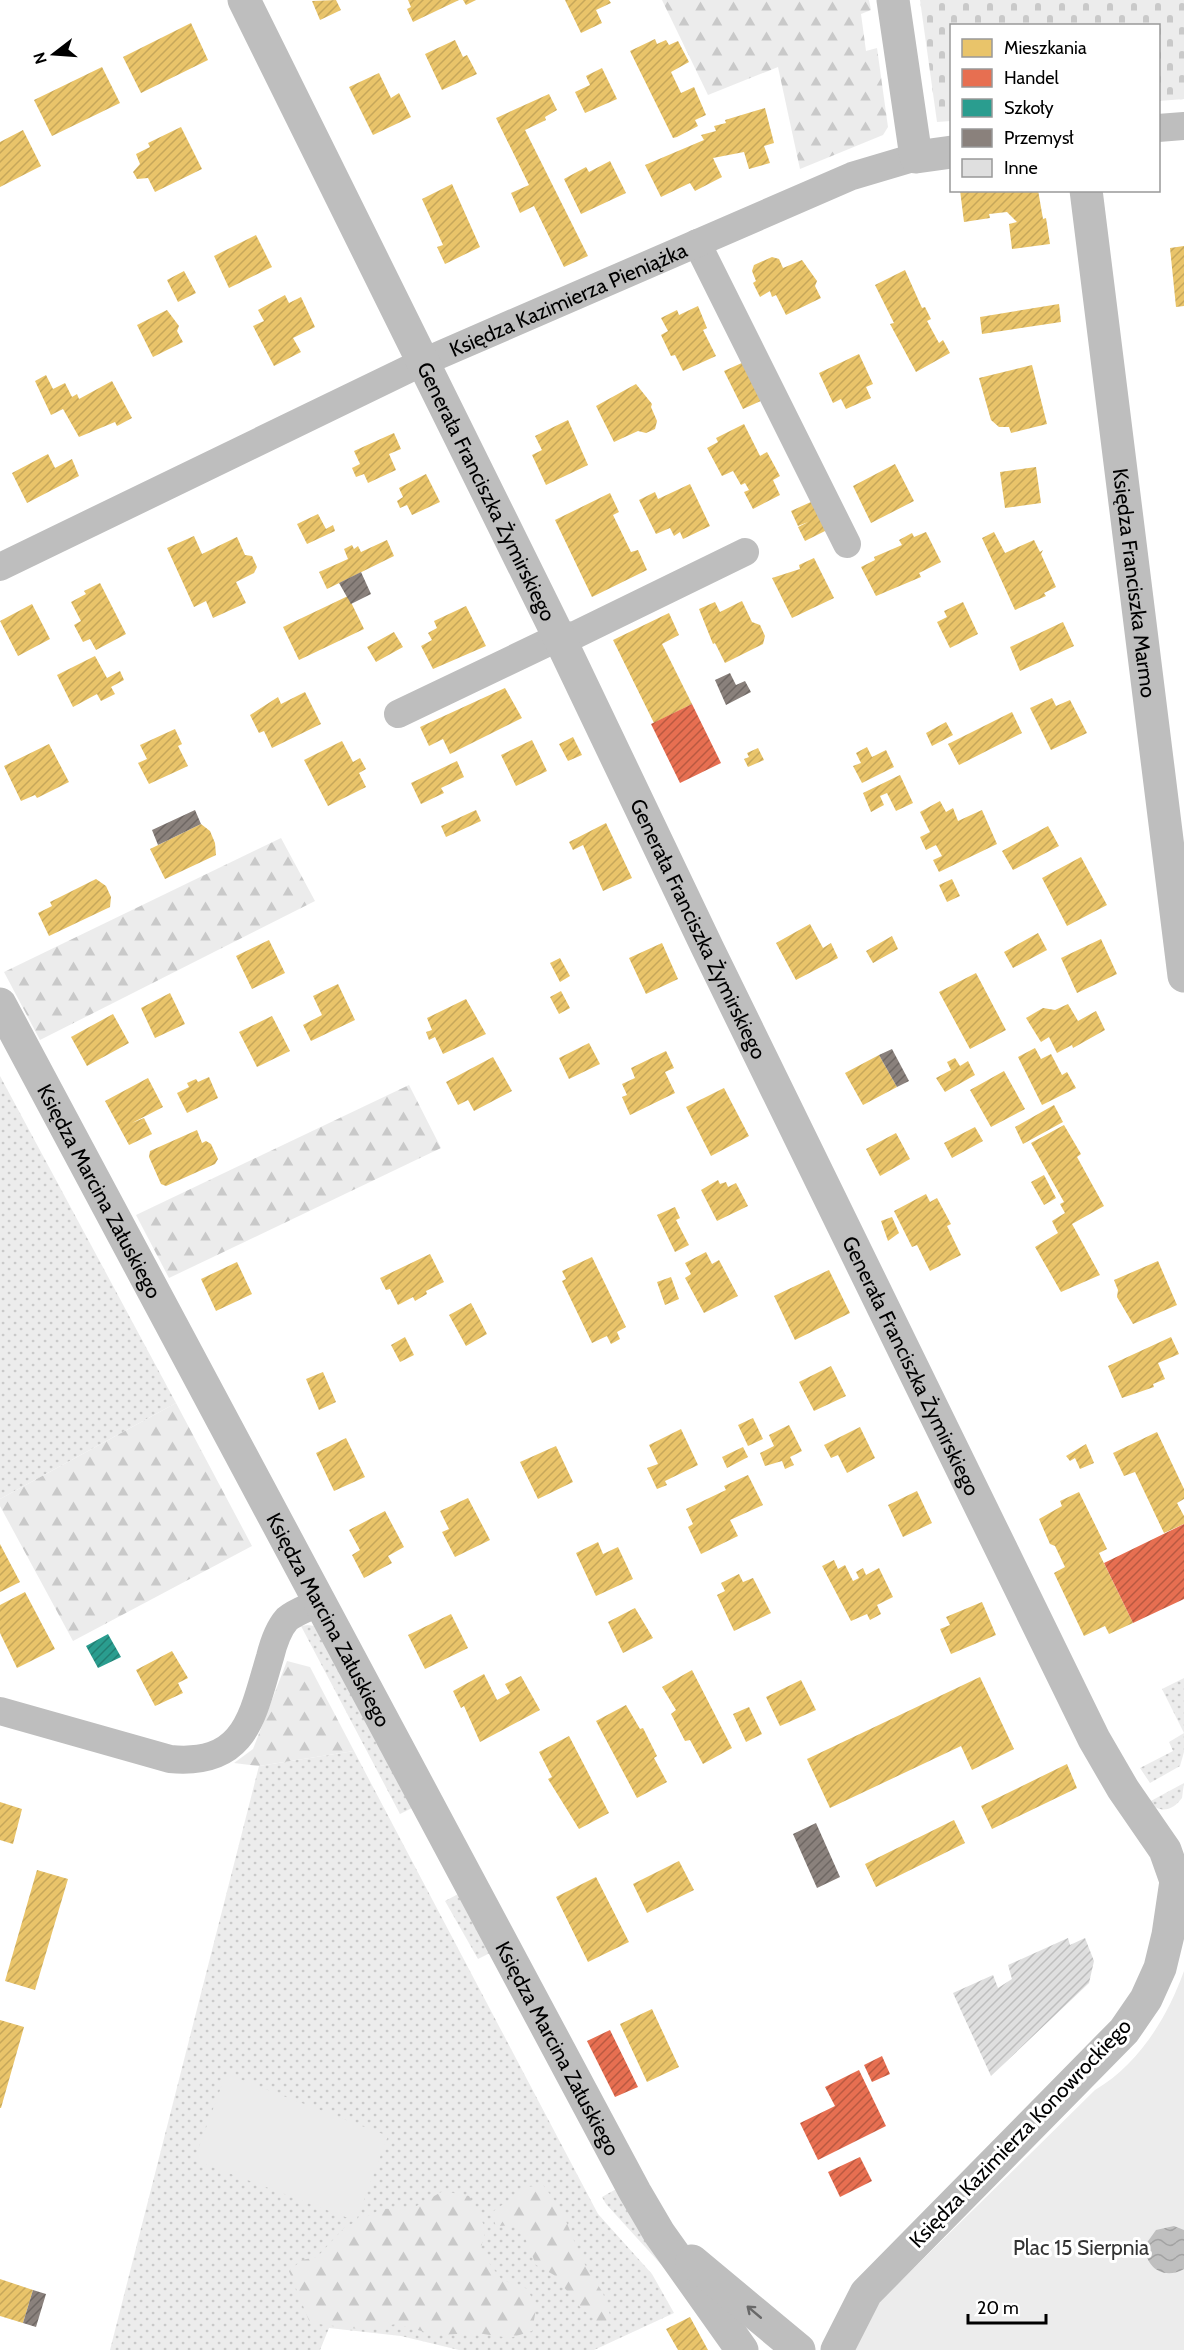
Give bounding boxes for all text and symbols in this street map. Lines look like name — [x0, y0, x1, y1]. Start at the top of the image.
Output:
north arrow — [24, 24, 84, 84]
legend — [950, 24, 1160, 192]
text: Mieszkania — [1004, 37, 1087, 59]
text: N — [29, 50, 51, 66]
text: Handel — [1004, 67, 1059, 89]
text: Szkoły — [1004, 97, 1054, 119]
text: Przemysł — [1004, 127, 1074, 149]
text: Inne — [1004, 157, 1038, 179]
street label: Księdza Kazimierza Pieniążka — [445, 237, 690, 362]
street label: Generała Franciszka Żymirskiego — [412, 358, 561, 625]
street label: Księdza Franciszka Marmo — [1108, 467, 1162, 699]
street label: Generała Franciszka Żymirskiego — [625, 794, 772, 1063]
street label: Księdza Marcina Załuskiego — [33, 1080, 167, 1302]
street label: Generała Franciszka Żymirskiego — [838, 1232, 986, 1499]
street label: Księdza Marcina Załuskiego — [262, 1508, 396, 1731]
street label: Księdza Marcina Załuskiego — [491, 1937, 625, 2159]
street label: Księdza Kazimierza Konowrockiego — [904, 2013, 1136, 2253]
park label: Plac 15 Sierpnia — [1013, 2235, 1149, 2260]
scale bar — [968, 2287, 1046, 2325]
text: 20 m — [977, 2297, 1019, 2319]
one-way arrow — [746, 2306, 762, 2319]

